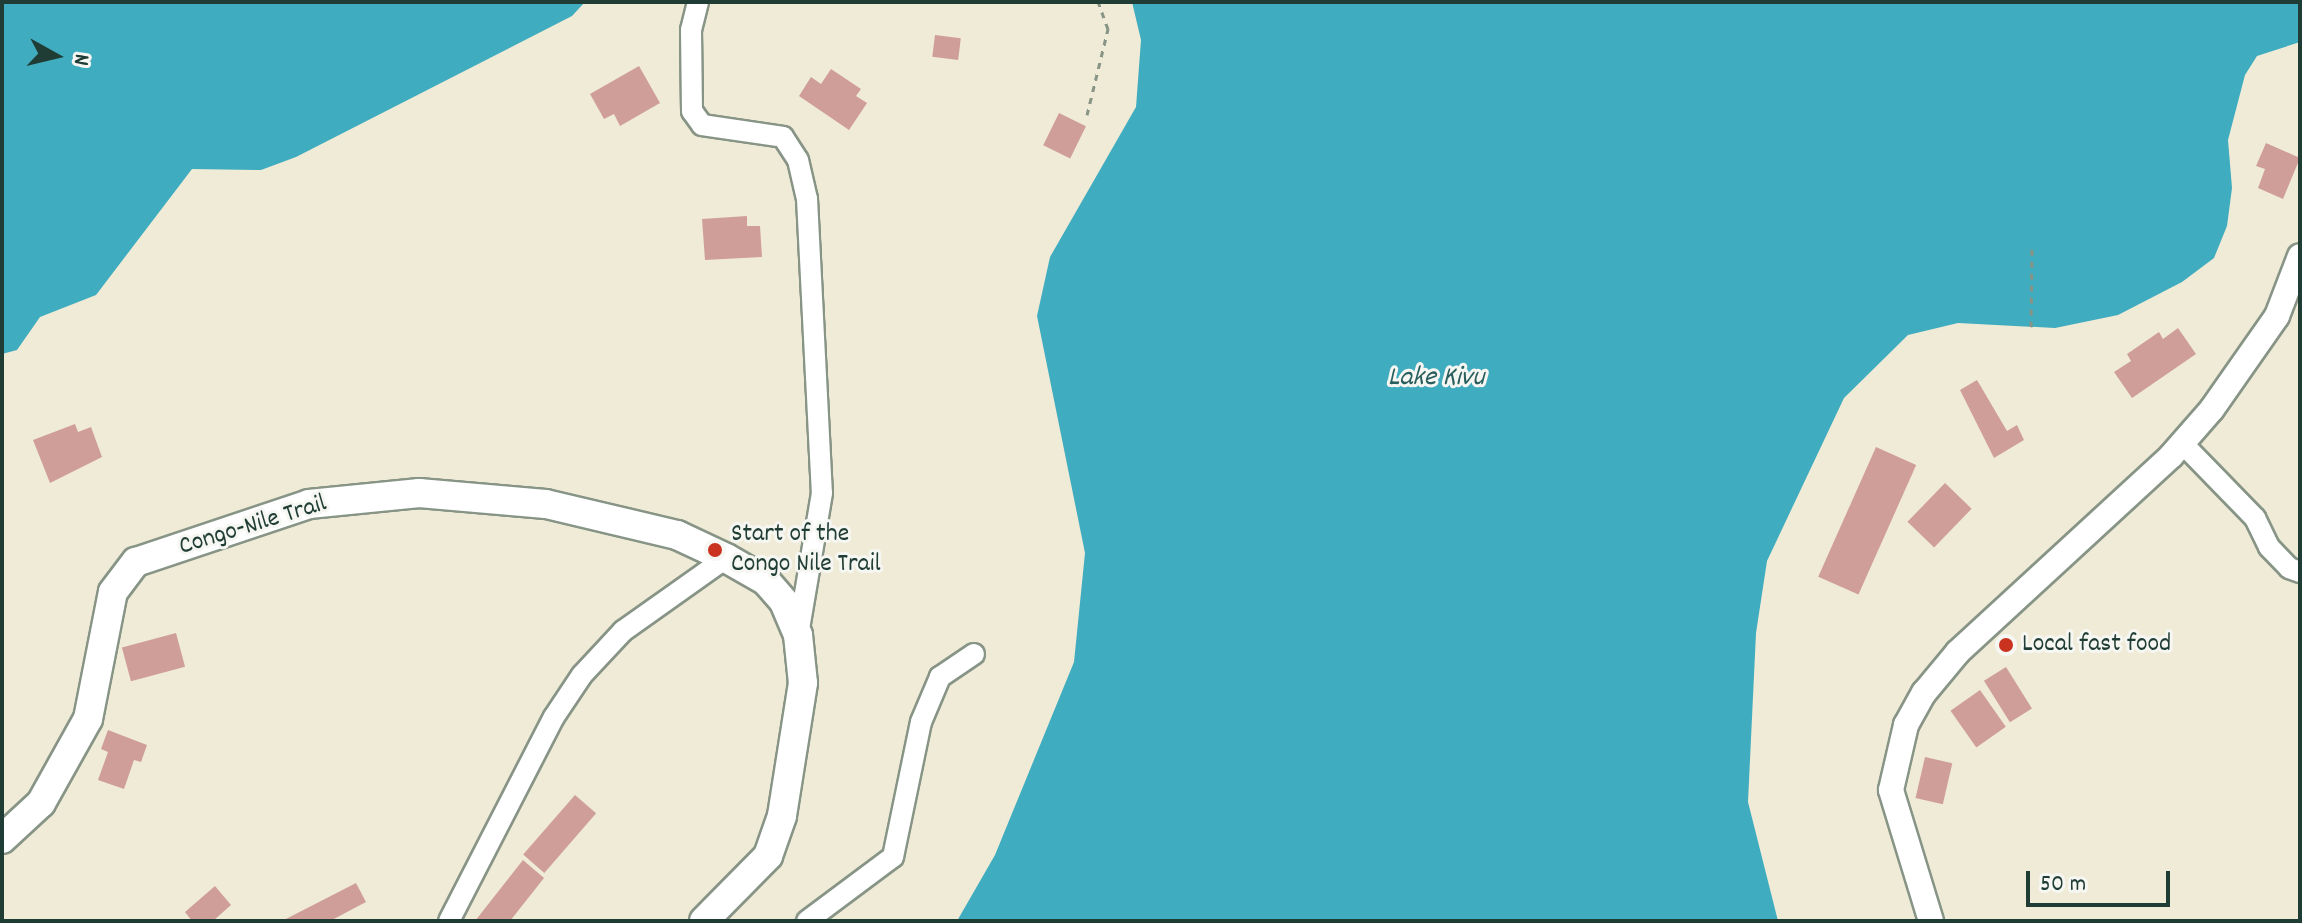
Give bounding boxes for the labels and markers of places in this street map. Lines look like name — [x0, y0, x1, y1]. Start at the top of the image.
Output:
place label: Start of the Congo Nile Trail — [731, 519, 881, 580]
marker: Start of the Congo Nile Trail — [706, 541, 724, 559]
place label: Local fast food — [2022, 629, 2171, 661]
marker: Local fast food — [1997, 636, 2015, 654]

